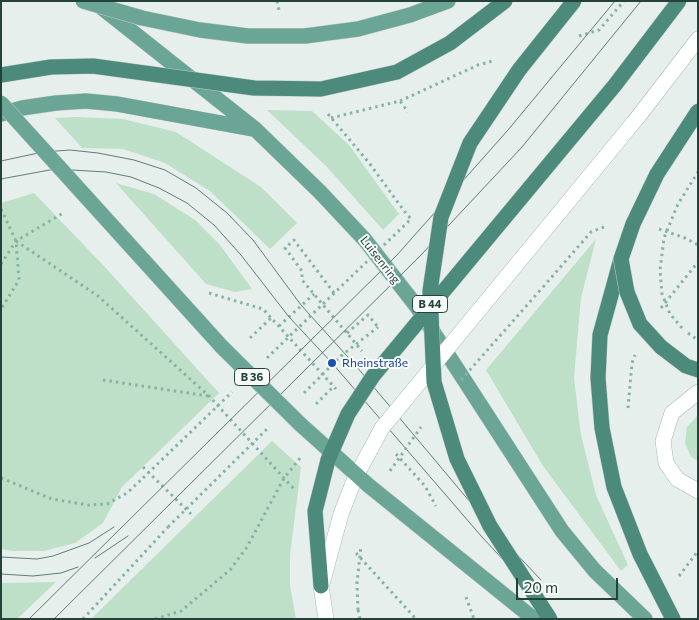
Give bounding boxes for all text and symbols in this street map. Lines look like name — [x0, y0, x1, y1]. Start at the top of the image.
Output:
street label: Luisenring — [357, 233, 403, 287]
road number: B 44 — [412, 296, 448, 312]
place label: Rheinstraße — [342, 356, 408, 370]
marker: Rheinstraße — [326, 357, 338, 369]
road number: B 36 — [234, 368, 270, 386]
scale bar — [519, 568, 622, 600]
text: 20 m — [524, 578, 558, 596]

